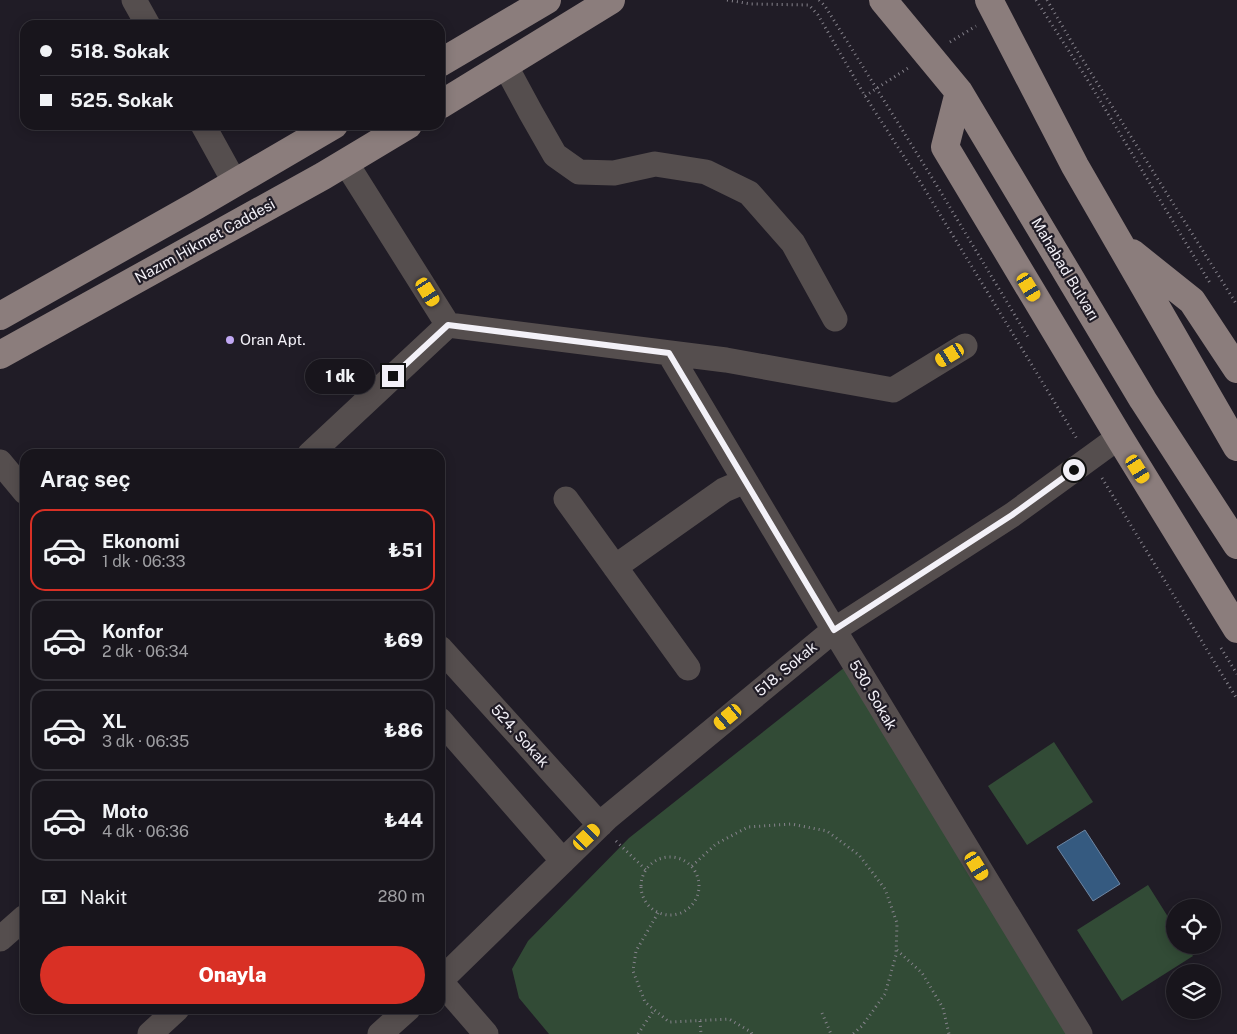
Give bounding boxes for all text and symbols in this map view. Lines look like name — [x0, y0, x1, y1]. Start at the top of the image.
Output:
text: 518. Sokak — [70, 40, 170, 62]
text: 525. Sokak — [70, 89, 174, 111]
street label: Nazım Hikmet Caddesi — [132, 195, 278, 286]
street label: Mahabad Bulvarı — [1028, 214, 1103, 323]
car — [1014, 270, 1043, 304]
car — [413, 275, 442, 309]
place label: Oran Apt. — [240, 331, 306, 348]
marker: Oran Apt. — [224, 334, 236, 346]
car — [933, 341, 966, 369]
callout: 1 dk — [306, 358, 376, 394]
route end — [382, 365, 404, 387]
text: 1 dk — [325, 367, 355, 386]
car — [1123, 452, 1152, 486]
route start — [1063, 459, 1085, 481]
text: Araç seç — [40, 466, 131, 492]
icon: car — [42, 528, 87, 573]
text: Ekonomi — [102, 530, 180, 552]
text: ₺51 — [388, 539, 423, 561]
text: 1 dk · 06:33 — [102, 552, 185, 571]
icon: car — [42, 618, 87, 663]
text: Konfor — [102, 620, 163, 642]
text: ₺69 — [384, 629, 423, 651]
street label: 518. Sokak — [751, 638, 820, 699]
text: 2 dk · 06:34 — [102, 642, 189, 661]
street label: 530. Sokak — [846, 657, 901, 733]
street label: 524. Sokak — [488, 701, 553, 770]
car — [711, 702, 744, 732]
icon: car — [42, 708, 87, 753]
text: XL — [102, 710, 127, 732]
text: ₺86 — [384, 719, 423, 741]
text: 3 dk · 06:35 — [102, 732, 189, 751]
icon: car — [42, 798, 87, 843]
text: Moto — [102, 800, 148, 822]
text: ₺44 — [384, 809, 423, 831]
car — [570, 821, 603, 853]
text: 4 dk · 06:36 — [102, 822, 189, 841]
car — [962, 849, 991, 883]
icon: cash — [40, 883, 68, 911]
text: Nakit — [80, 886, 127, 908]
text: 280 m — [378, 887, 425, 906]
map controls — [1166, 899, 1221, 1019]
button: locate — [1166, 899, 1221, 954]
button: Onayla — [40, 946, 425, 1004]
button: layers — [1166, 964, 1221, 1019]

